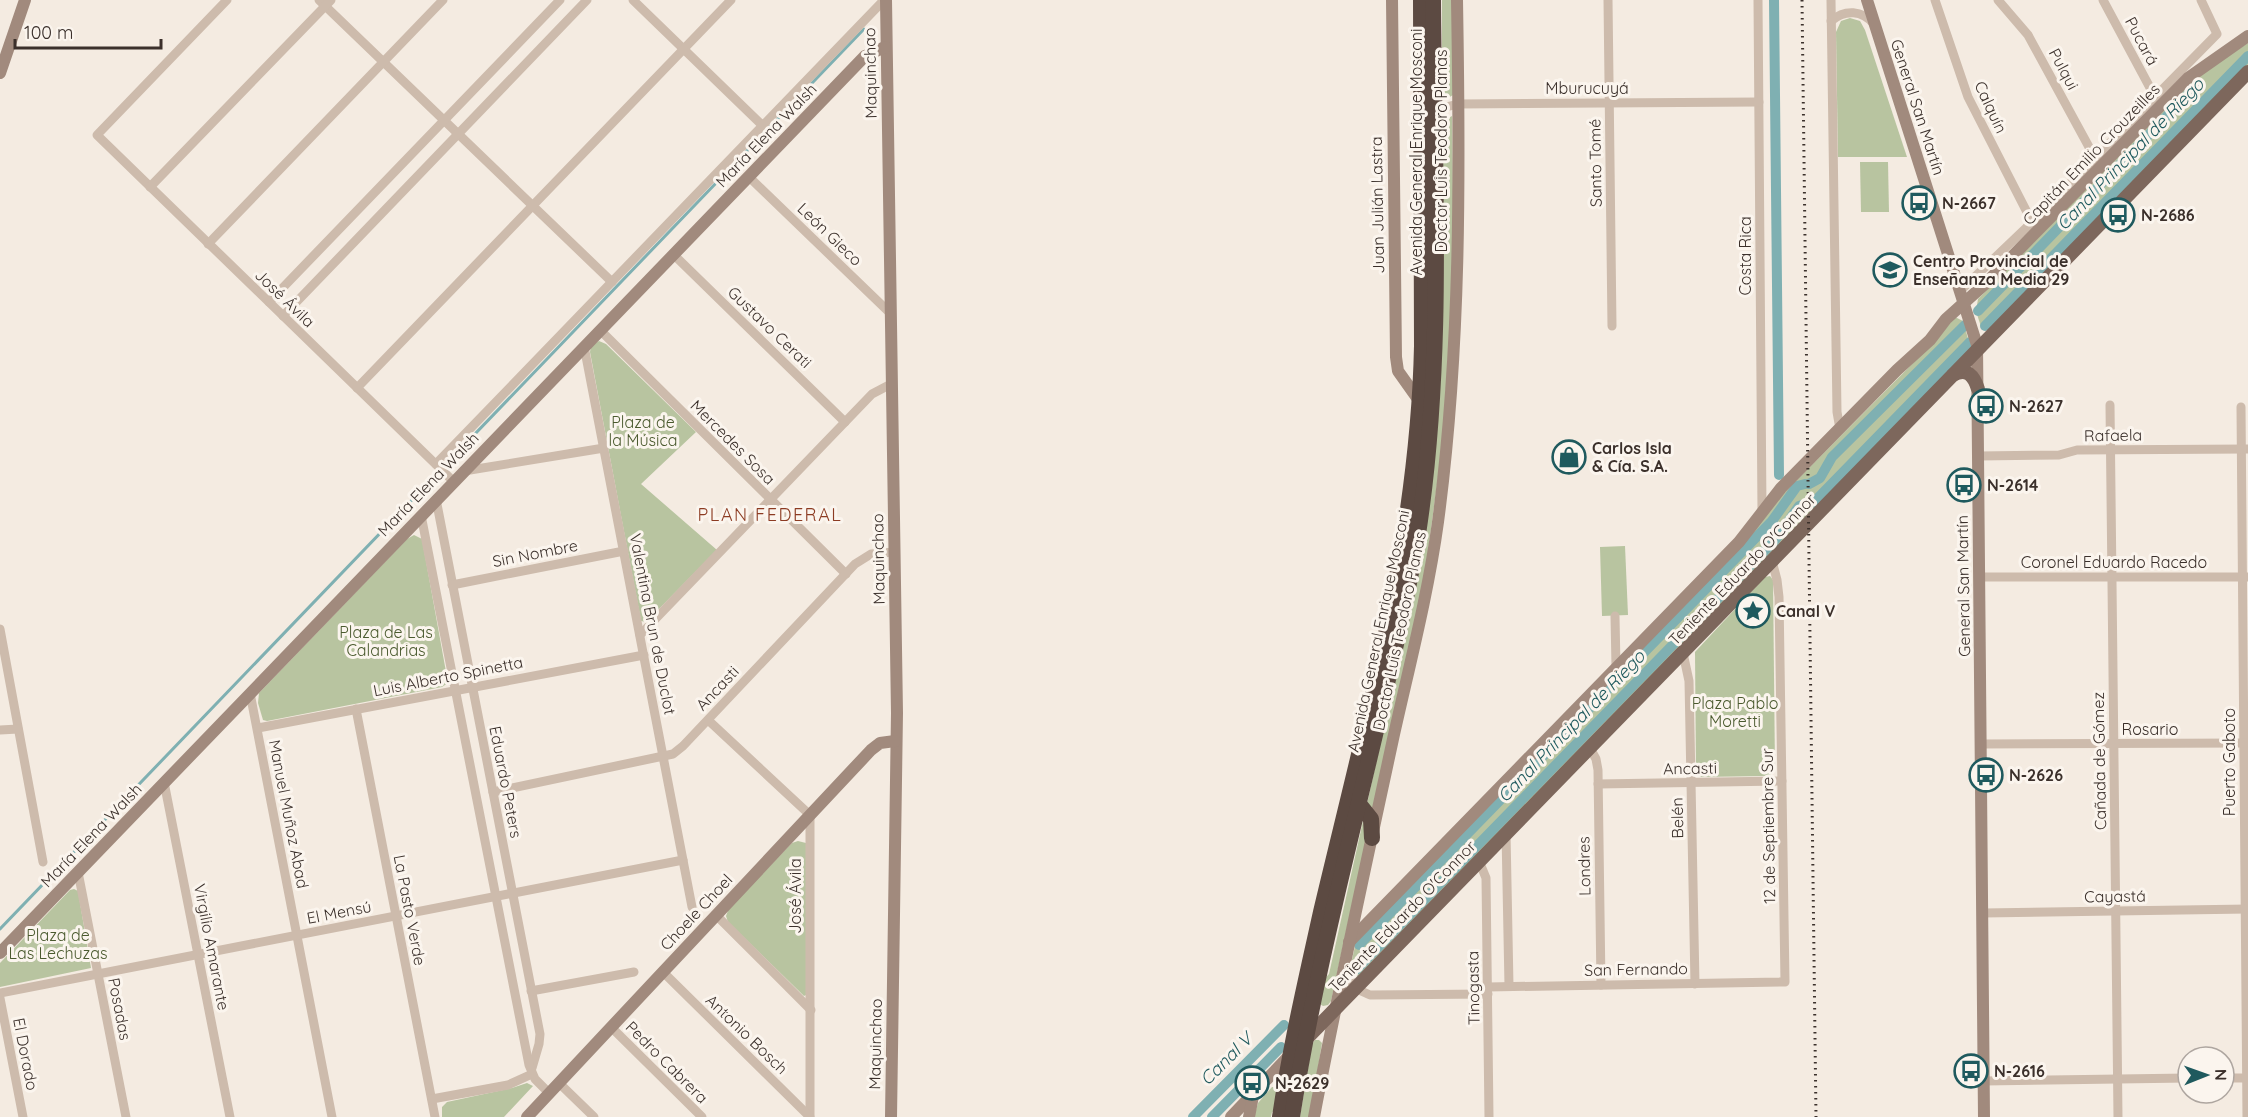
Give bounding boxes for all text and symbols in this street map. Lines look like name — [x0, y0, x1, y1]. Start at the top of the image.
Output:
scale bar — [15, 12, 160, 50]
street label: Pucará — [2121, 13, 2163, 69]
text: 100 m — [24, 21, 73, 44]
street label: Maquinchao — [859, 27, 881, 119]
street label: Avenida General Enrique Mosconi — [1406, 28, 1426, 276]
street label: General San Martín — [1887, 37, 1949, 177]
street label: Pulqui — [2045, 45, 2083, 93]
street label: Doctor Luis Teodoro Planas — [1431, 49, 1451, 253]
water label: Canal Principal de Riego — [2051, 72, 2209, 235]
street label: Mburucuyá — [1545, 78, 1629, 98]
street label: Calquín — [1970, 78, 2012, 136]
street label: María Elena Walsh — [711, 79, 821, 191]
street label: Capitán Emilio Crouzeilles — [2018, 79, 2164, 229]
street label: Santo Tomé — [1584, 119, 1606, 207]
street label: Juan Julián Lastra — [1366, 136, 1388, 274]
bus stop icon: N-2667 — [1901, 185, 1937, 221]
place label: N-2667 — [1942, 193, 1996, 213]
bus stop icon: N-2686 — [2100, 197, 2136, 233]
street label: León Gieco — [793, 198, 867, 270]
place label: N-2686 — [2141, 205, 2195, 225]
street label: Costa Rica — [1735, 216, 1755, 296]
place label: Centro Provincial de Enseñanza Media 29 — [1913, 251, 2069, 289]
school or university icon: Centro Provincial de Enseñanza Media 29 — [1872, 252, 1908, 288]
street label: José Ávila — [251, 265, 319, 331]
street label: Gustavo Cerati — [724, 282, 816, 372]
bus stop icon: N-2627 — [1968, 388, 2004, 424]
street label: Mercedes Sosa — [686, 395, 780, 489]
place label: N-2627 — [2009, 396, 2063, 416]
park label: Plaza de la Música — [609, 412, 678, 450]
street label: Rafaela — [2084, 424, 2142, 446]
street label: María Elena Walsh — [373, 428, 483, 540]
place label: Carlos Isla & Cía. S.A. — [1592, 438, 1672, 476]
shop icon: Carlos Isla & Cía. S.A. — [1551, 439, 1587, 475]
bus stop icon: N-2614 — [1946, 467, 1982, 503]
place label: N-2614 — [1987, 475, 2039, 495]
street label: Teniente Eduardo O'Connor — [1664, 489, 1820, 649]
district label: PLAN FEDERAL — [698, 503, 842, 526]
street label: Avenida General Enrique Mosconi — [1343, 508, 1413, 754]
street label: Maquinchao — [867, 513, 889, 605]
street label: General San Martín — [1952, 515, 1974, 657]
street label: Doctor Luis Teodoro Planas — [1368, 530, 1430, 732]
street label: Valentina Brun de Duclot — [626, 532, 680, 716]
street label: Sin Nombre — [491, 535, 579, 571]
street label: Coronel Eduardo Racedo — [2021, 552, 2207, 572]
place icon: Canal V — [1735, 593, 1771, 629]
place label: Canal V — [1776, 601, 1835, 621]
park label: Plaza de Las Calandrias — [339, 622, 433, 660]
water label: Canal Principal de Riego — [1492, 644, 1650, 807]
street label: Luis Alberto Spinetta — [371, 652, 525, 700]
street label: Ancasti — [691, 661, 743, 715]
street label: Cañada de Gómez — [2088, 692, 2110, 830]
park label: Plaza Pablo Moretti — [1692, 693, 1778, 731]
street label: Puerto Gaboto — [2219, 708, 2239, 816]
street label: Rosario — [2122, 719, 2178, 739]
street label: Eduardo Peters — [485, 724, 527, 840]
street label: Manuel Muñoz Abad — [265, 738, 313, 890]
street label: 12 de Septiembre Sur — [1757, 748, 1779, 904]
bus stop icon: N-2626 — [1968, 757, 2004, 793]
street label: Ancasti — [1663, 758, 1717, 778]
place label: N-2626 — [2009, 765, 2063, 785]
street label: María Elena Walsh — [36, 779, 146, 891]
street label: Belén — [1667, 797, 1687, 839]
street label: Teniente Eduardo O'Connor — [1324, 836, 1480, 996]
street label: Londres — [1573, 836, 1595, 896]
street label: La Pasto Verde — [389, 853, 431, 967]
street label: José Ávila — [785, 858, 805, 934]
street label: Choele Choel — [656, 870, 736, 954]
street label: Virgilio Amarante — [190, 882, 234, 1012]
street label: Cayastá — [2084, 885, 2146, 907]
street label: El Mensú — [305, 896, 373, 928]
park label: Plaza de Las Lechuzas — [9, 925, 107, 963]
street label: Tinogasta — [1462, 951, 1484, 1025]
street label: San Fernando — [1584, 958, 1688, 980]
street label: Posadas — [104, 976, 136, 1042]
street label: Antonio Bosch — [702, 990, 792, 1078]
street label: Maquinchao — [864, 998, 886, 1090]
street label: El Dorado — [9, 1016, 43, 1092]
street label: Pedro Cabrera — [622, 1017, 712, 1107]
water label: Canal V — [1195, 1026, 1259, 1090]
north arrow — [2176, 1045, 2236, 1105]
bus stop icon: N-2616 — [1953, 1053, 1989, 1089]
place label: N-2616 — [1994, 1061, 2045, 1081]
bus stop icon: N-2629 — [1234, 1065, 1270, 1101]
text: N — [2211, 1069, 2231, 1081]
place label: N-2629 — [1275, 1073, 1329, 1093]

